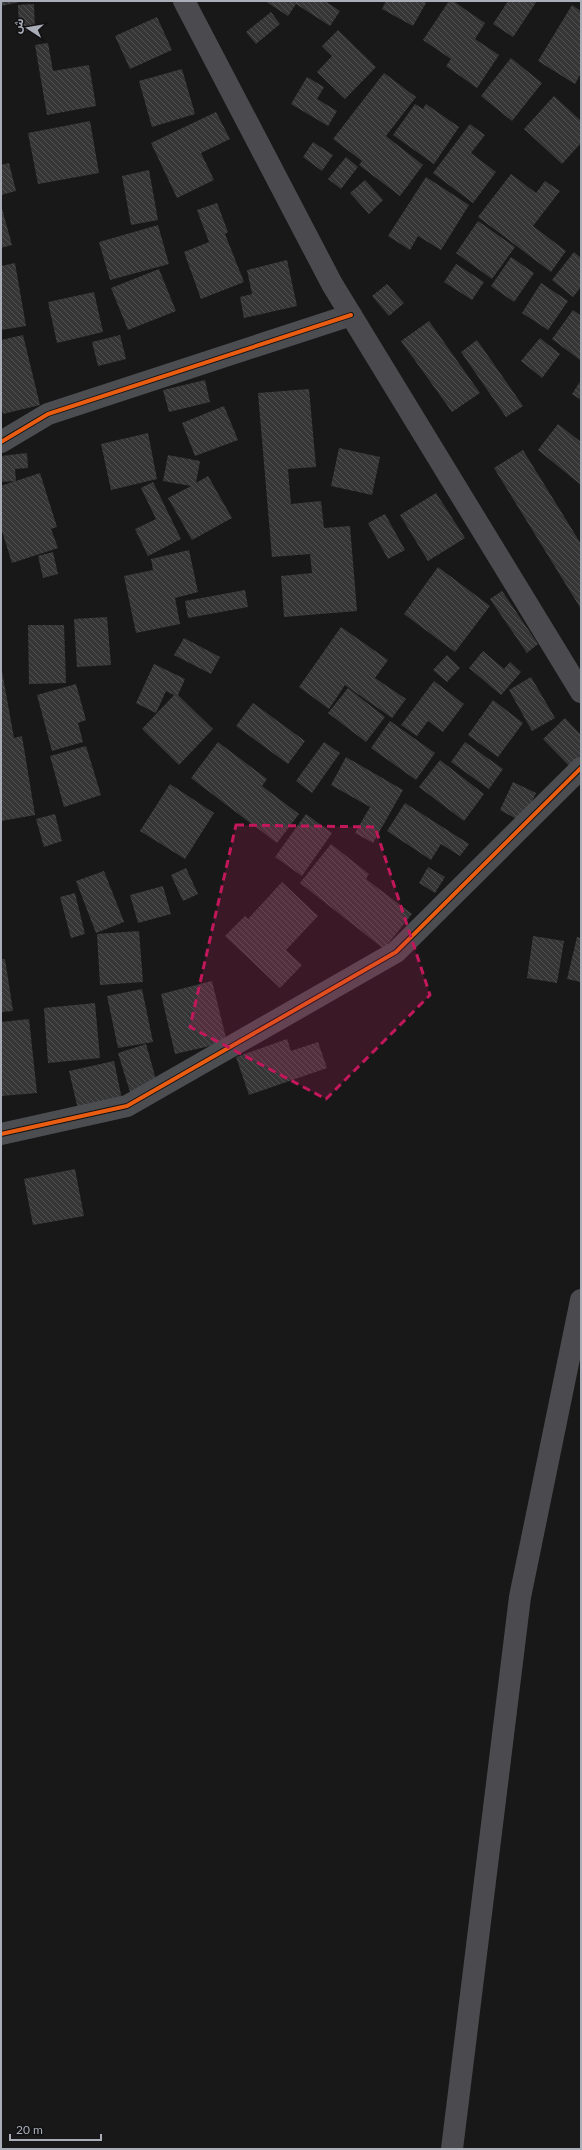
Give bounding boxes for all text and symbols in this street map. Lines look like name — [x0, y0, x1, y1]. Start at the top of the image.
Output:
north arrow — [8, 8, 48, 48]
text: ش — [10, 17, 27, 35]
scale bar — [10, 2116, 101, 2142]
text: 20 m — [16, 2122, 43, 2137]

